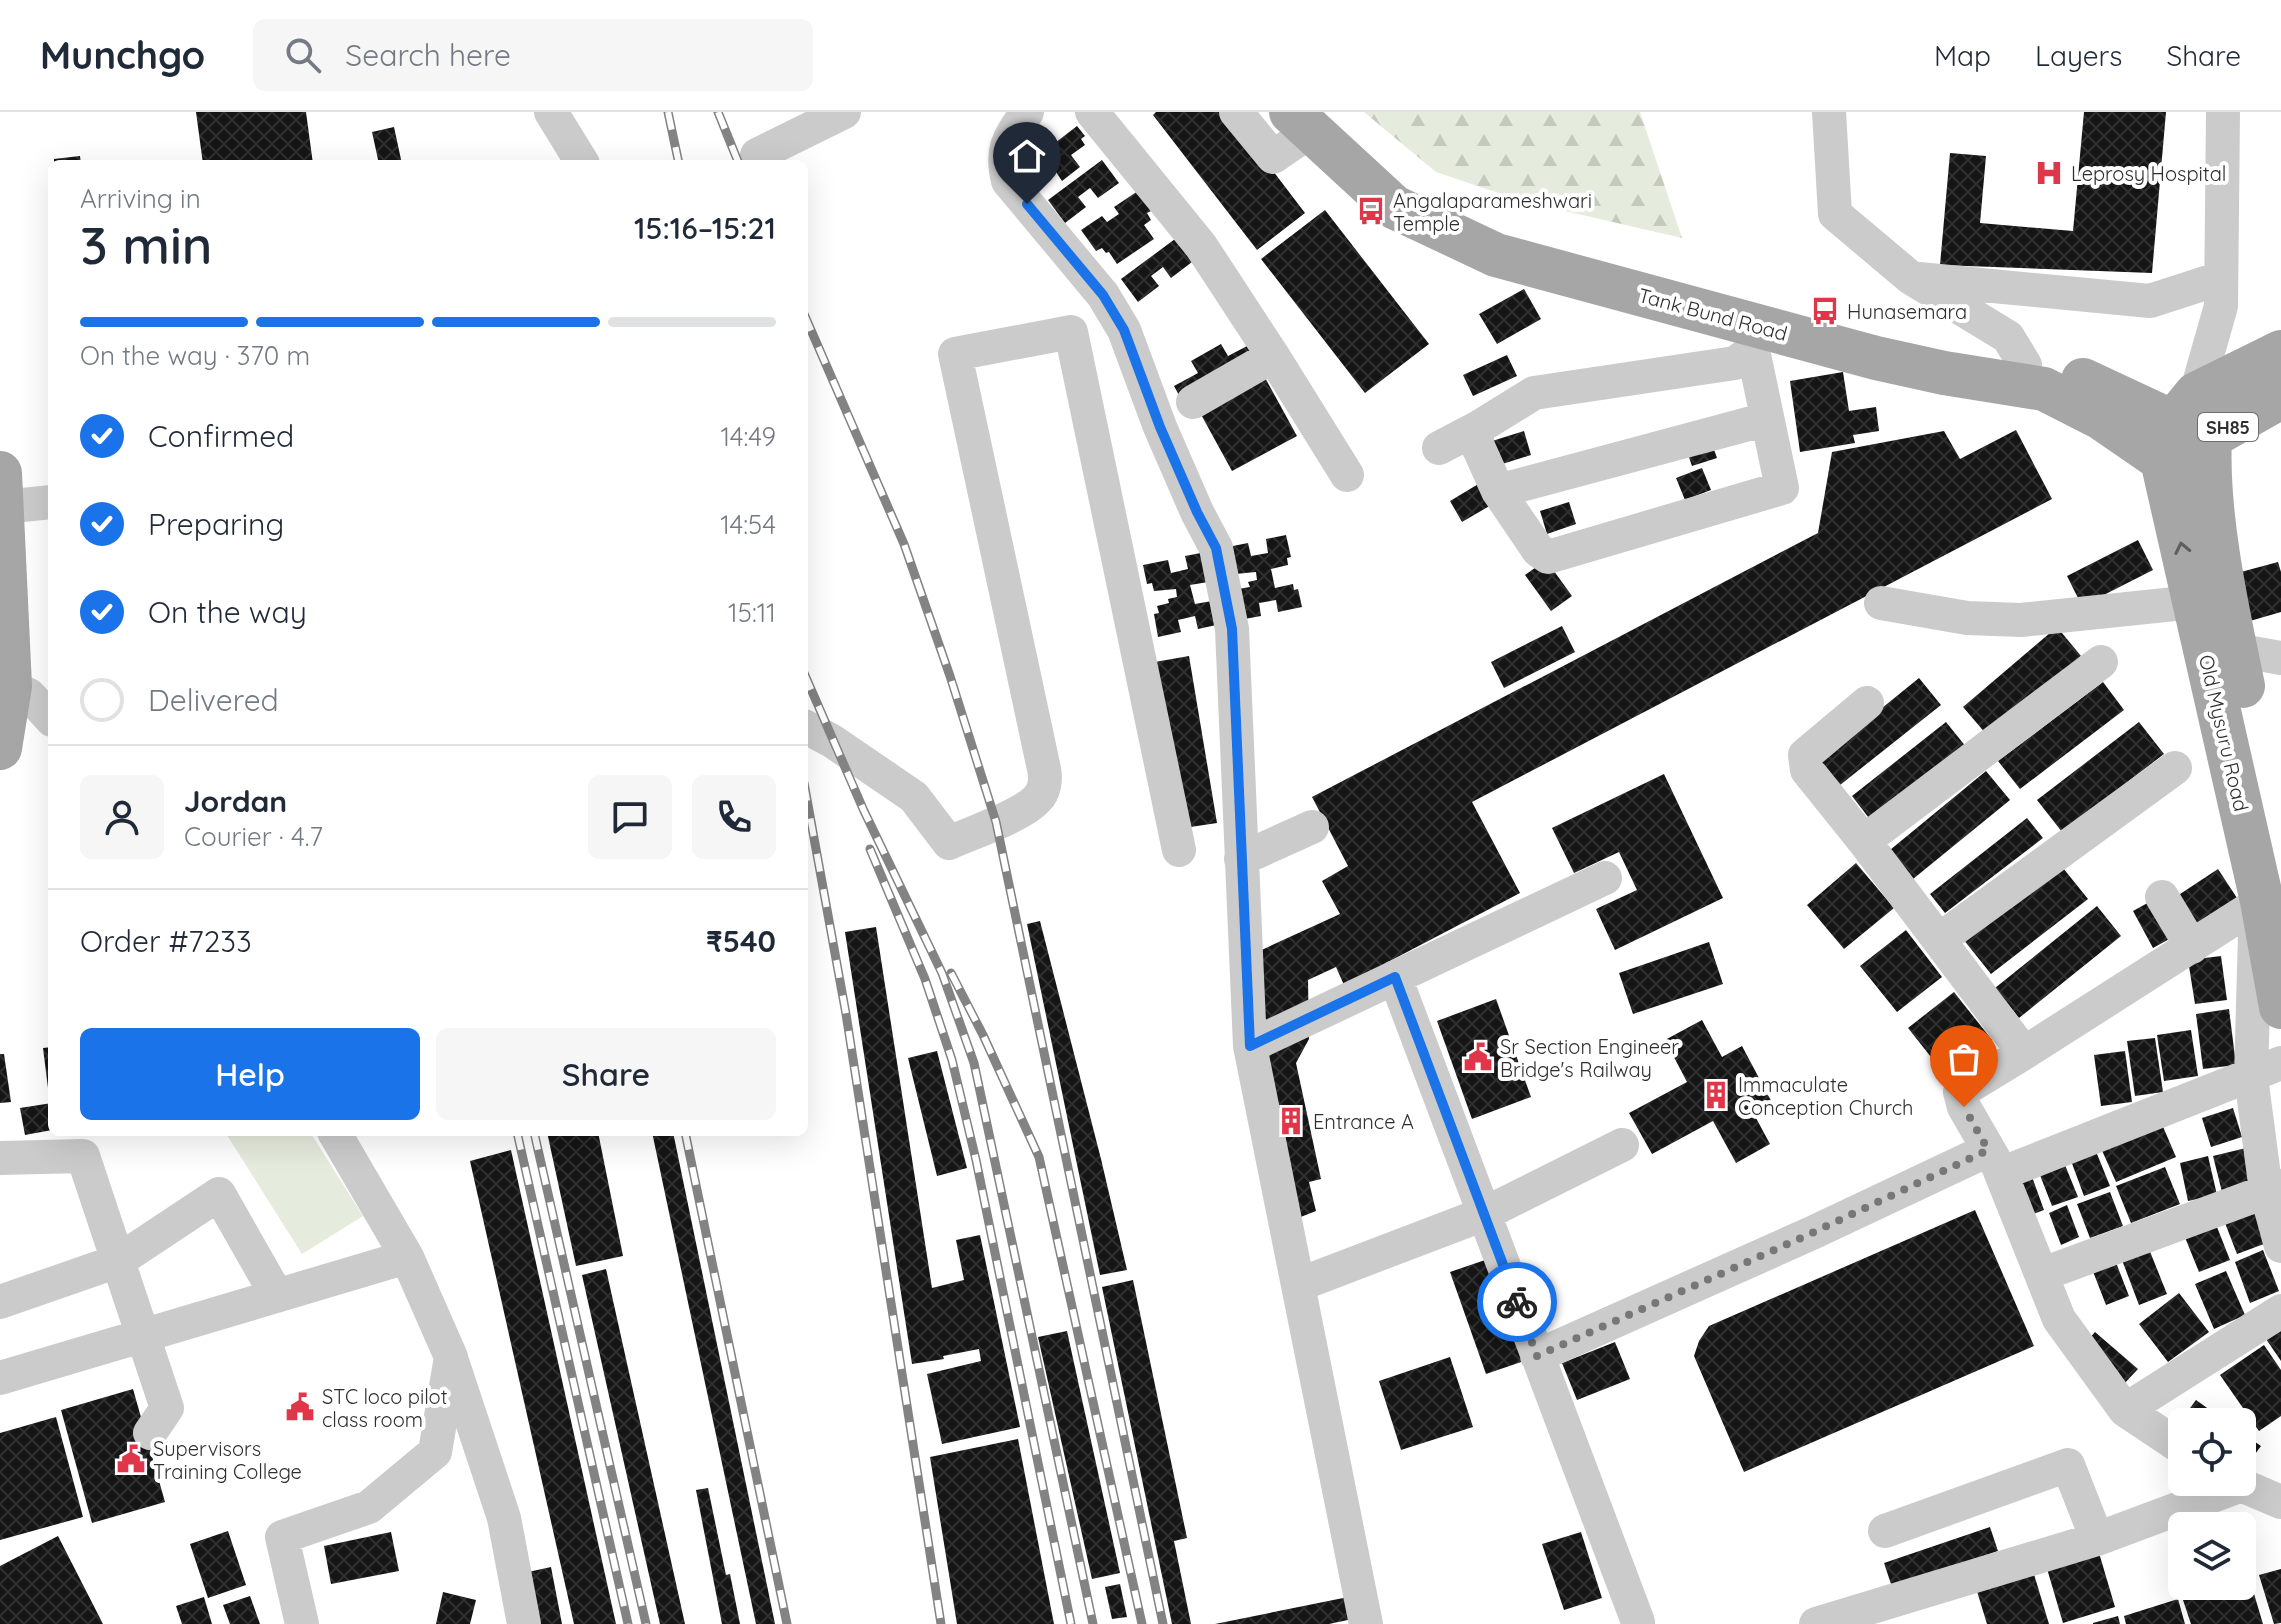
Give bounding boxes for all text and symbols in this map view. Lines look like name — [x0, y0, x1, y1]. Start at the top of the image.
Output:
search box — [253, 19, 813, 91]
text: Munchgo — [40, 31, 205, 79]
icon: search — [281, 33, 325, 77]
text: Search here — [345, 36, 511, 74]
text: Map — [1934, 38, 1991, 73]
text: Layers — [2035, 38, 2122, 73]
text: Share — [2166, 38, 2241, 73]
pin — [993, 122, 1061, 204]
icon: home — [1005, 134, 1049, 178]
hospital icon: Leprosy Hospital — [2034, 158, 2064, 188]
place label: Leprosy Hospital — [2071, 161, 2226, 186]
text: Arriving in — [80, 182, 201, 215]
place label: Angalaparameshwari Temple — [1393, 188, 1592, 236]
bus stop icon: Angalaparameshwari Temple — [1356, 196, 1386, 226]
text: 15:16–15:21 — [634, 209, 776, 247]
text: 3 min — [80, 212, 213, 277]
street label: Tank Bund Road — [1636, 282, 1790, 346]
bus stop icon: Hunasemara — [1810, 296, 1840, 326]
place label: Hunasemara — [1847, 299, 1967, 324]
text: On the way · 370 m — [80, 339, 310, 372]
road number: SH85 — [2198, 413, 2258, 441]
icon: check — [80, 414, 124, 458]
text: Confirmed — [148, 417, 294, 455]
text: 14:49 — [721, 420, 776, 453]
icon: check — [80, 502, 124, 546]
text: Preparing — [148, 505, 284, 543]
text: 14:54 — [720, 508, 776, 541]
one-way arrow — [2174, 542, 2191, 555]
icon: check — [80, 590, 124, 634]
text: On the way — [148, 593, 307, 631]
text: 15:11 — [728, 596, 776, 629]
street label: Old Mysuru Road — [2194, 652, 2254, 814]
text: Delivered — [148, 681, 279, 719]
button: person — [80, 775, 164, 859]
button: chat — [588, 775, 672, 859]
button: phone — [692, 775, 776, 859]
text: Jordan — [184, 782, 287, 820]
text: Courier · 4.7 — [184, 820, 323, 853]
text: Order #7233 — [80, 922, 252, 960]
text: ₹540 — [706, 922, 776, 960]
pin — [1930, 1025, 1998, 1107]
button: Help — [80, 1028, 420, 1120]
button: Share — [436, 1028, 776, 1120]
place label: Sr Section Engineer Bridge's Railway — [1500, 1034, 1679, 1082]
icon: bag — [1942, 1037, 1986, 1081]
public building icon: Sr Section Engineer Bridge's Railway — [1463, 1042, 1493, 1072]
place label: Immaculate Conception Church — [1738, 1072, 1913, 1120]
building icon: Immaculate Conception Church — [1701, 1080, 1731, 1110]
building icon: Entrance A — [1276, 1106, 1306, 1136]
place label: Entrance A — [1313, 1109, 1414, 1134]
courier — [1477, 1262, 1557, 1342]
icon: bike — [1495, 1280, 1539, 1324]
place label: STC loco pilot class room — [322, 1384, 448, 1432]
public building icon: STC loco pilot class room — [285, 1392, 315, 1422]
map controls — [2168, 1408, 2256, 1600]
button: locate — [2168, 1408, 2256, 1496]
place label: Supervisors Training College — [153, 1436, 302, 1484]
public building icon: Supervisors Training College — [116, 1444, 146, 1474]
button: layers — [2168, 1512, 2256, 1600]

